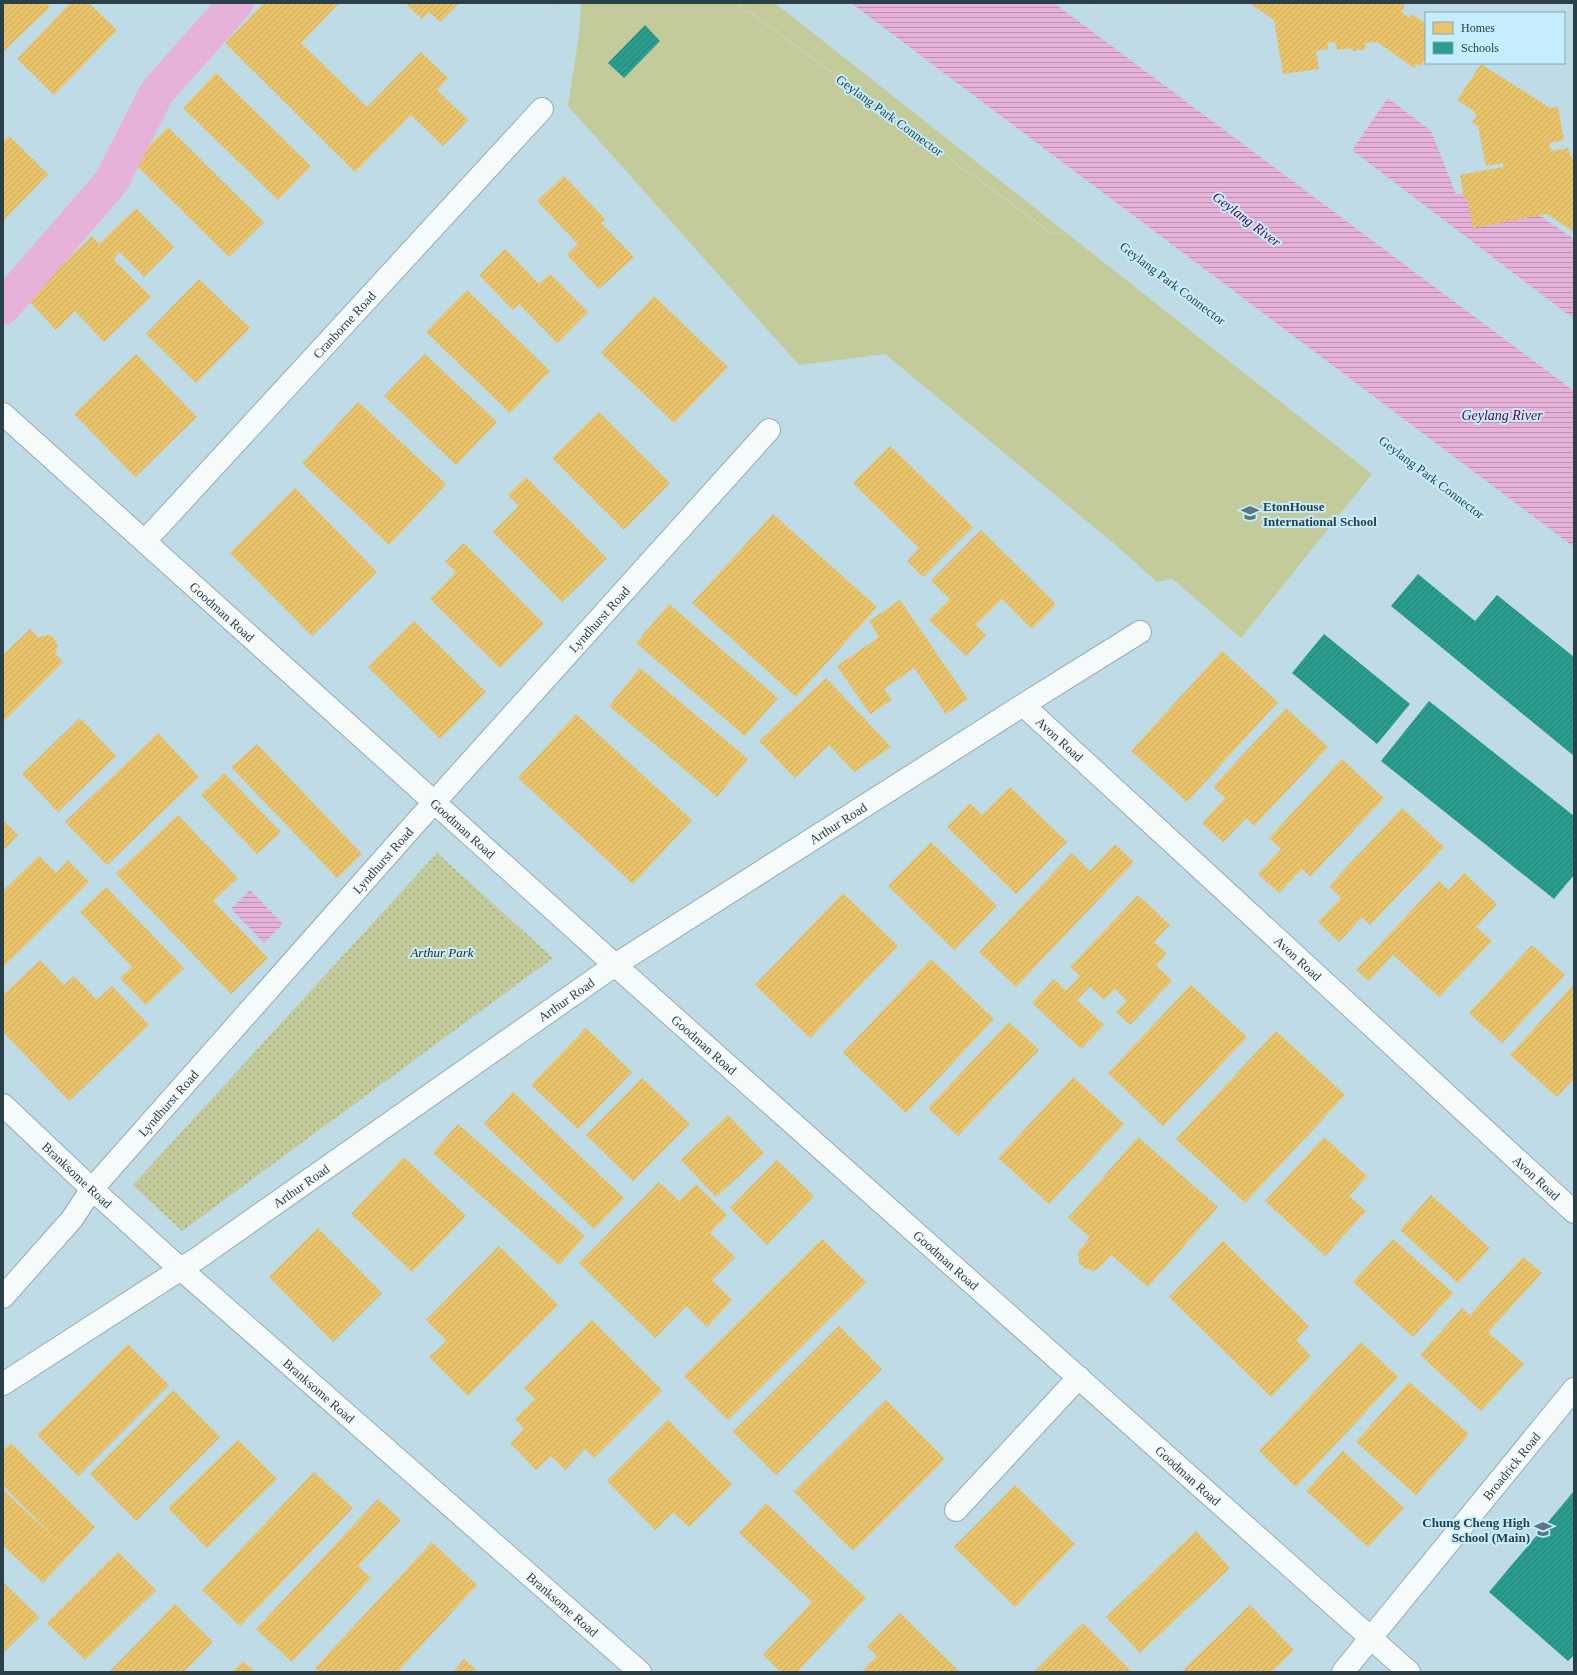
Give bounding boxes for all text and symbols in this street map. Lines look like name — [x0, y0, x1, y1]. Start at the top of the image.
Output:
legend — [1425, 12, 1565, 64]
text: Homes — [1461, 21, 1495, 35]
text: Schools — [1461, 41, 1499, 55]
street label: Geylang Park Connector — [833, 72, 947, 160]
water label: Geylang River — [1210, 189, 1284, 250]
street label: Geylang Park Connector — [1117, 239, 1229, 328]
street label: Cranborne Road — [310, 288, 379, 361]
water label: Geylang River — [1461, 408, 1543, 423]
street label: Geylang Park Connector — [1376, 433, 1488, 522]
place label: EtonHouse International School — [1263, 499, 1377, 529]
school or university icon: EtonHouse International School — [1240, 503, 1260, 523]
street label: Goodman Road — [186, 579, 258, 645]
street label: Lyndhurst Road — [566, 583, 633, 655]
street label: Avon Road — [1033, 714, 1086, 765]
street label: Goodman Road — [427, 796, 499, 862]
street label: Arthur Road — [806, 799, 870, 847]
street label: Lyndhurst Road — [350, 824, 417, 897]
street label: Avon Road — [1271, 933, 1325, 984]
park label: Arthur Park — [409, 945, 474, 960]
street label: Arthur Road — [535, 975, 598, 1025]
street label: Goodman Road — [668, 1012, 740, 1078]
street label: Lyndhurst Road — [135, 1067, 202, 1140]
street label: Branksome Road — [39, 1139, 115, 1212]
street label: Avon Road — [1510, 1153, 1563, 1204]
street label: Arthur Road — [270, 1161, 333, 1211]
street label: Goodman Road — [910, 1227, 982, 1294]
street label: Branksome Road — [280, 1355, 358, 1426]
street label: Broadrick Road — [1480, 1429, 1544, 1503]
street label: Goodman Road — [1152, 1443, 1224, 1509]
place label: Chung Cheng High School (Main) — [1422, 1515, 1531, 1545]
school or university icon: Chung Cheng High School (Main) — [1533, 1519, 1553, 1539]
street label: Branksome Road — [524, 1569, 601, 1640]

